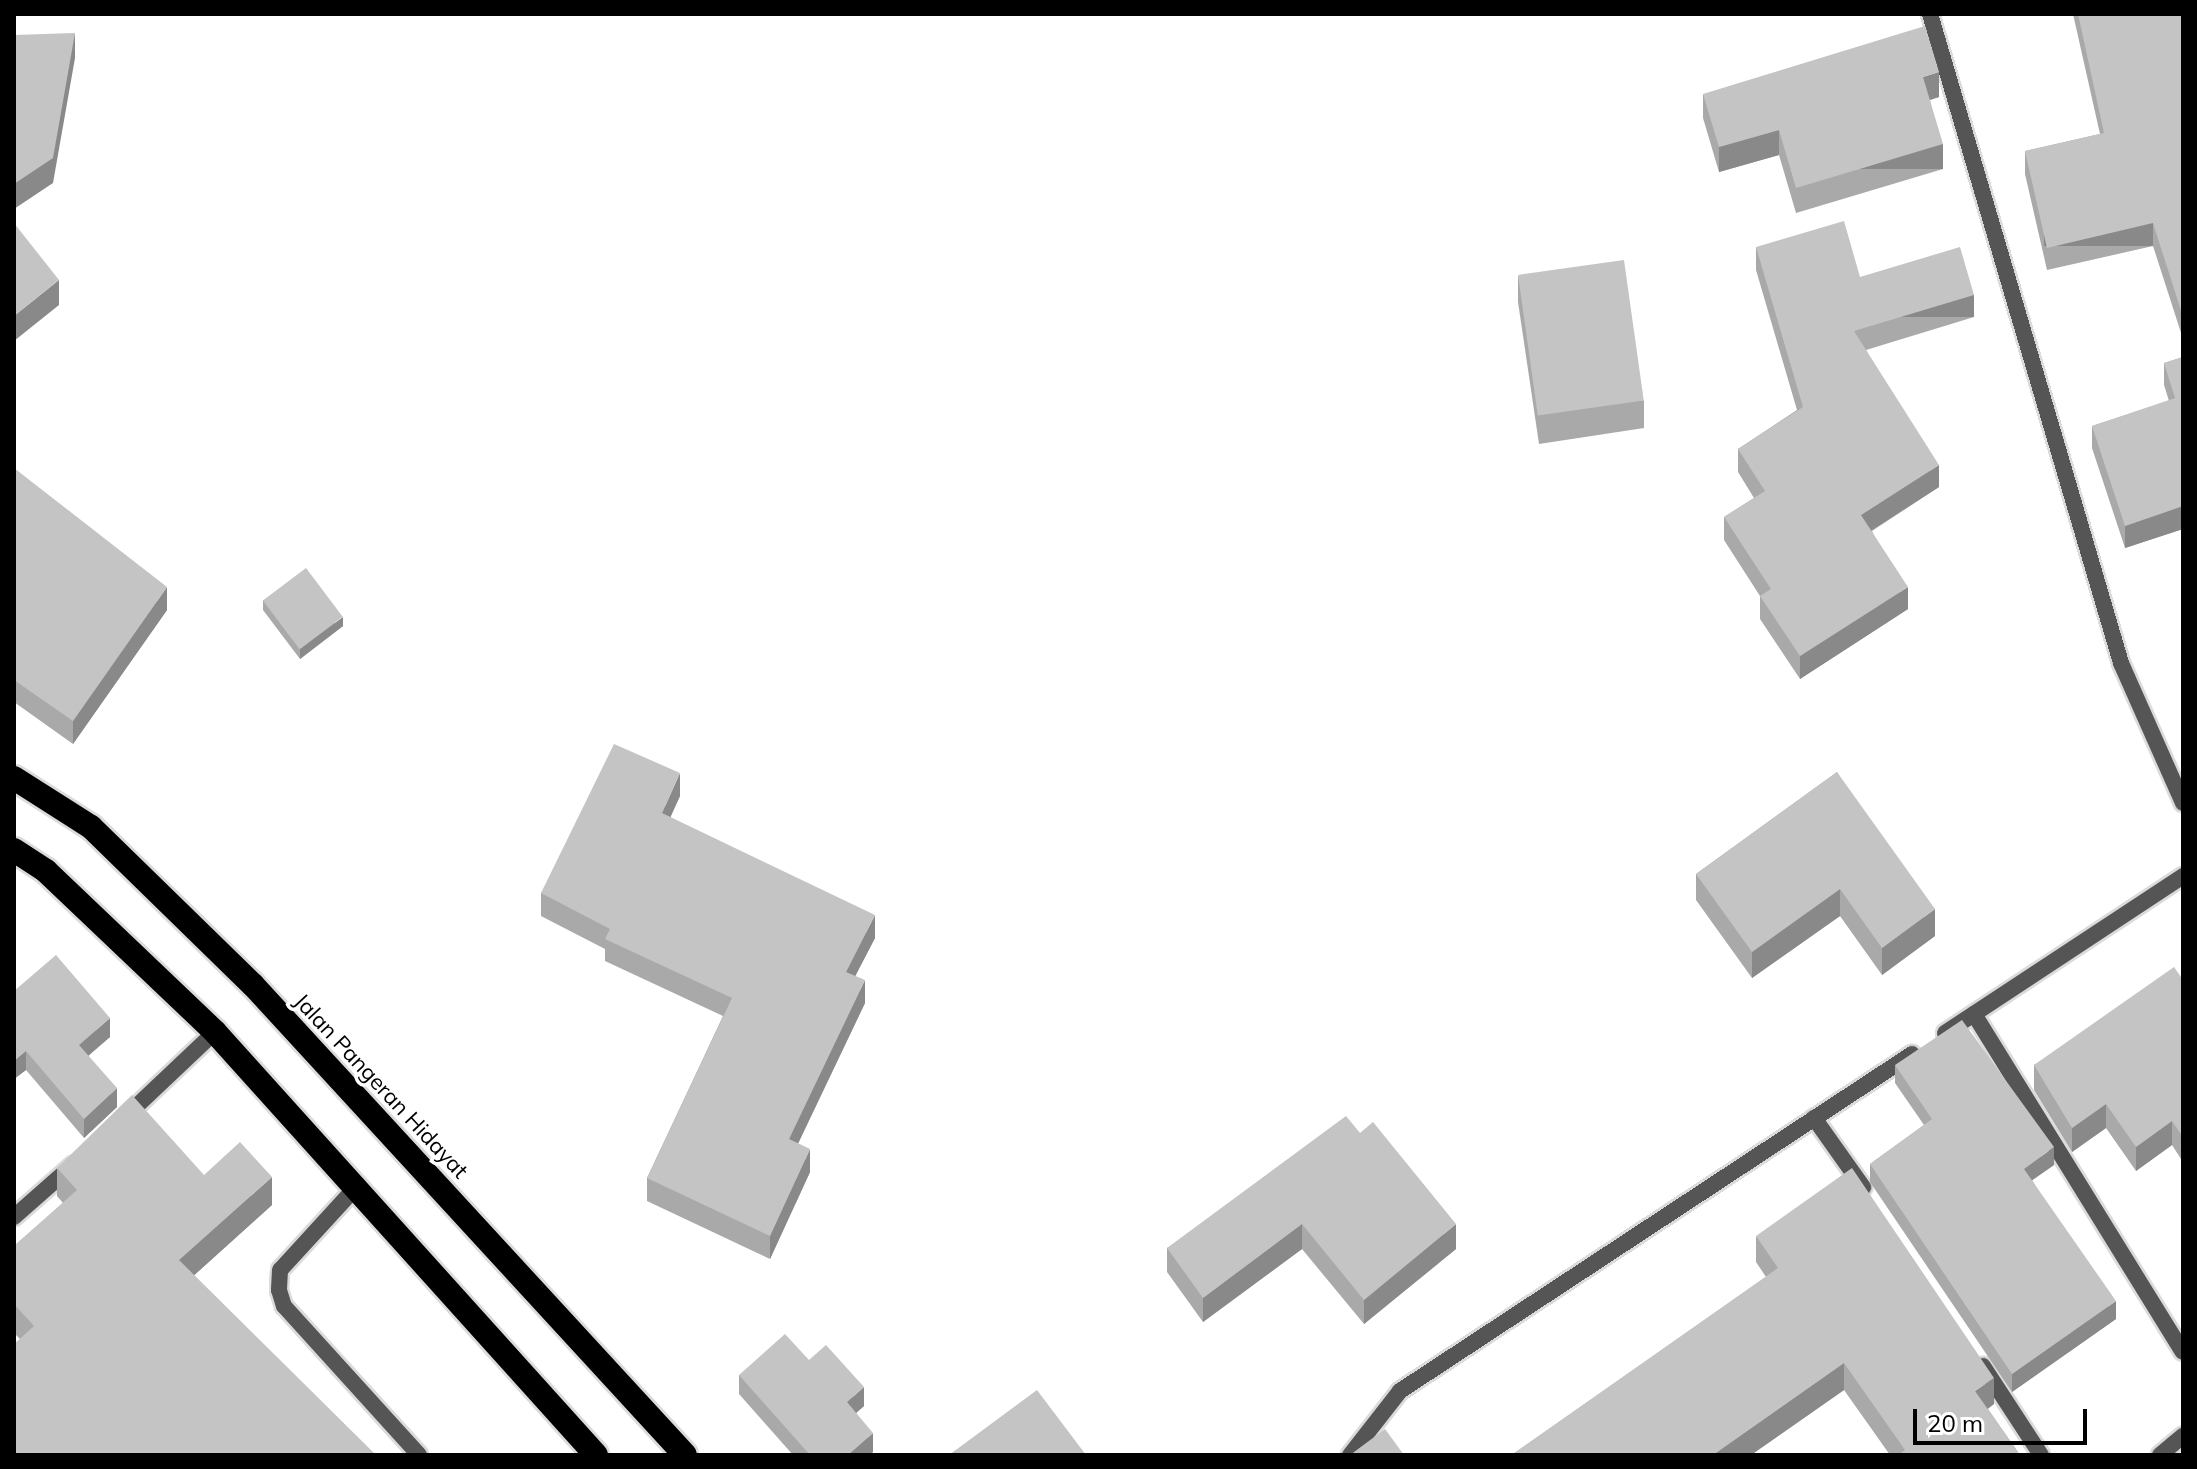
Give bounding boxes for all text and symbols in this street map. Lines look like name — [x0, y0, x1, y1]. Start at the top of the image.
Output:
street label: Jalan Pangeran Hidayat — [288, 988, 474, 1184]
scale bar — [1917, 1393, 2091, 1443]
text: 20 m — [1927, 1408, 1983, 1438]

